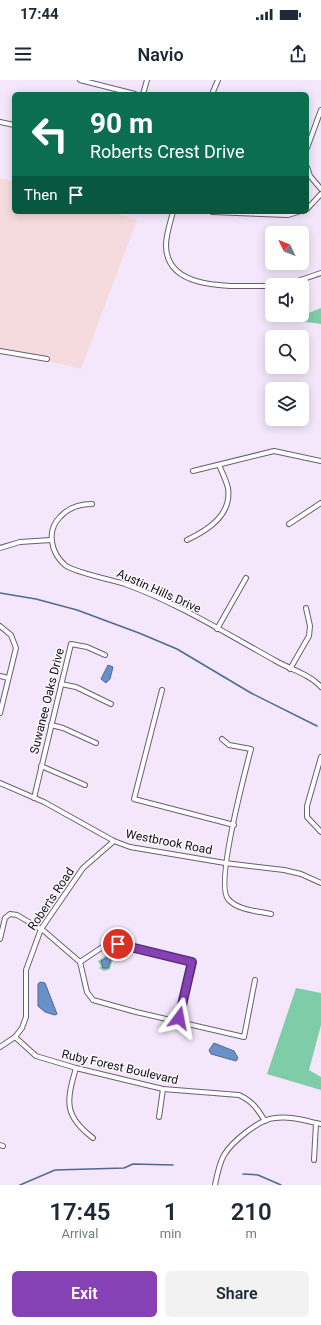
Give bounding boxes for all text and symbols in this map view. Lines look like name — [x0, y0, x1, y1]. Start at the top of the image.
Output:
text: 17:44 — [20, 5, 59, 23]
icon: menu — [12, 43, 34, 65]
icon: share — [287, 43, 309, 65]
text: Navio — [137, 44, 184, 65]
text: 90 m — [90, 107, 153, 140]
icon: left — [24, 108, 76, 160]
text: Roberts Crest Drive — [90, 141, 244, 162]
icon: arrive — [65, 184, 87, 206]
text: Then — [24, 186, 57, 204]
north arrow — [265, 226, 309, 270]
map controls — [265, 226, 309, 426]
button: sound — [265, 278, 309, 322]
button: search — [265, 330, 309, 374]
button: layers — [265, 382, 309, 426]
street label: Austin Hills Drive — [115, 566, 203, 616]
street label: Suwanee Oaks Drive — [27, 647, 67, 755]
street label: Westbrook Road — [125, 827, 213, 857]
street label: Roberts Road — [25, 865, 77, 933]
pin — [101, 927, 135, 961]
icon: arrive — [107, 933, 129, 955]
position arrow — [158, 997, 200, 1039]
street label: Ruby Forest Boulevard — [60, 1047, 180, 1087]
text: 17:45 — [49, 1198, 111, 1226]
text: 1 — [164, 1198, 177, 1226]
text: 210 — [231, 1198, 272, 1226]
text: Arrival — [61, 1226, 98, 1241]
text: min — [160, 1226, 181, 1241]
text: m — [246, 1226, 257, 1241]
button: Exit — [12, 1271, 157, 1317]
button: Share — [165, 1271, 309, 1317]

